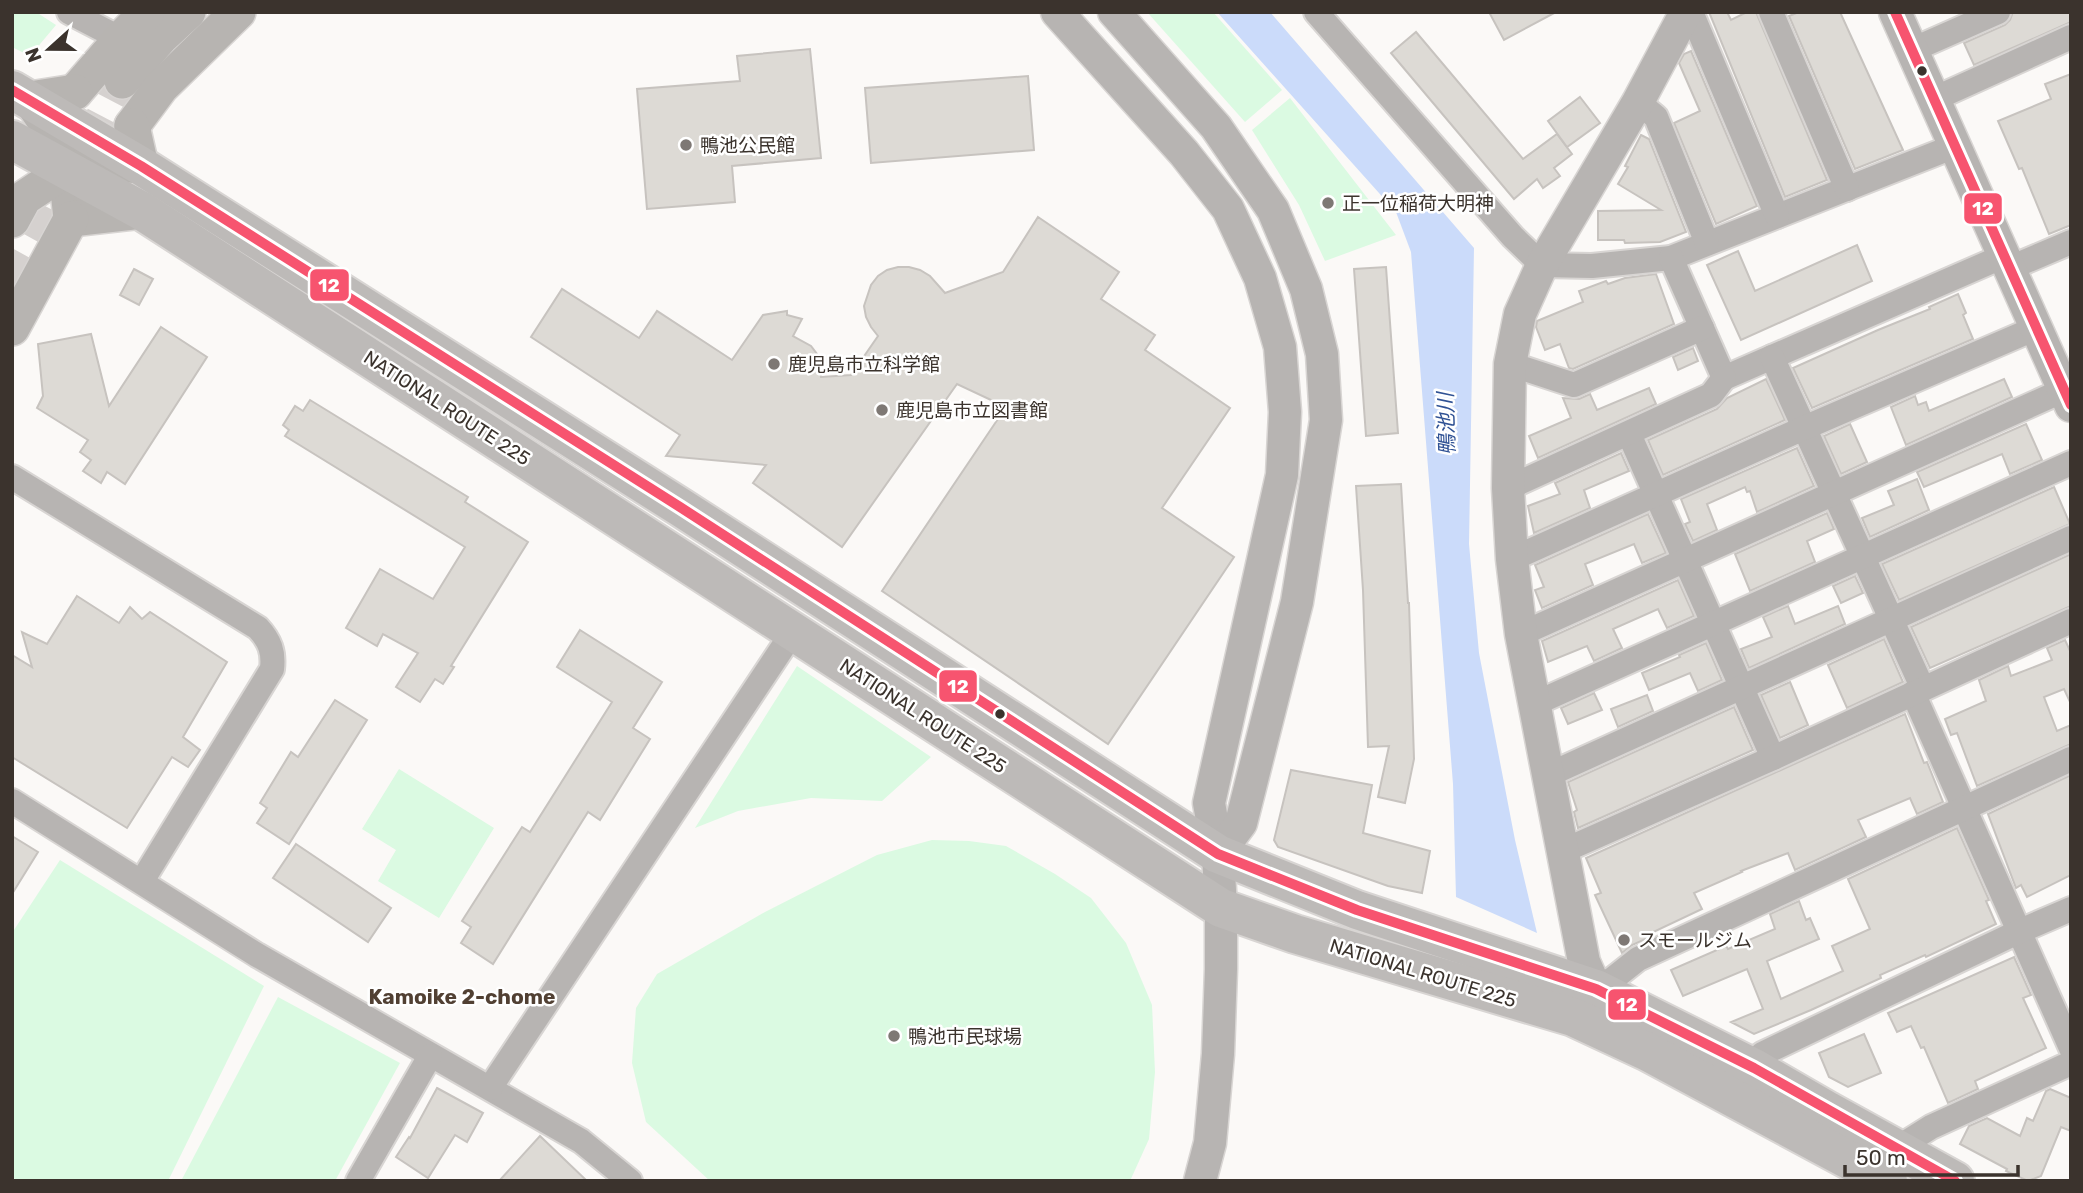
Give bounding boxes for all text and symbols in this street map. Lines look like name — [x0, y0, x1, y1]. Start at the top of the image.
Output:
north arrow — [14, 14, 84, 84]
text: N — [20, 44, 47, 65]
unlabelled marker — [1915, 64, 1929, 78]
place label: 鴨池公民館 — [700, 134, 795, 157]
marker: 鴨池公民館 — [678, 137, 694, 153]
place label: 正一位稲荷大明神 — [1342, 192, 1494, 215]
line badge: 12 — [1963, 192, 2003, 225]
marker: 正一位稲荷大明神 — [1320, 195, 1336, 211]
text: 12 — [1972, 197, 1994, 220]
line badge: 12 — [309, 268, 350, 302]
text: 12 — [318, 274, 340, 297]
street label: NATIONAL ROUTE 225 — [359, 346, 535, 470]
place label: 鹿児島市立科学館 — [788, 353, 940, 376]
marker: 鹿児島市立科学館 — [766, 356, 782, 372]
water label: 鴨池川 — [1432, 390, 1460, 456]
place label: 鹿児島市立図書館 — [896, 399, 1048, 422]
marker: 鹿児島市立図書館 — [874, 402, 890, 418]
street label: NATIONAL ROUTE 225 — [835, 654, 1011, 778]
line badge: 12 — [938, 669, 978, 703]
text: 12 — [947, 675, 969, 698]
unlabelled marker — [993, 707, 1007, 721]
place label: スモールジム — [1638, 929, 1752, 952]
marker: スモールジム — [1616, 932, 1632, 948]
street label: NATIONAL ROUTE 225 — [1327, 934, 1519, 1012]
district label: Kamoike 2-chome — [368, 984, 556, 1009]
line badge: 12 — [1607, 988, 1647, 1021]
text: 12 — [1616, 993, 1638, 1016]
place label: 鴨池市民球場 — [908, 1025, 1022, 1048]
marker: 鴨池市民球場 — [886, 1028, 902, 1044]
scale bar — [1845, 1134, 2018, 1178]
text: 50 m — [1856, 1145, 1906, 1170]

